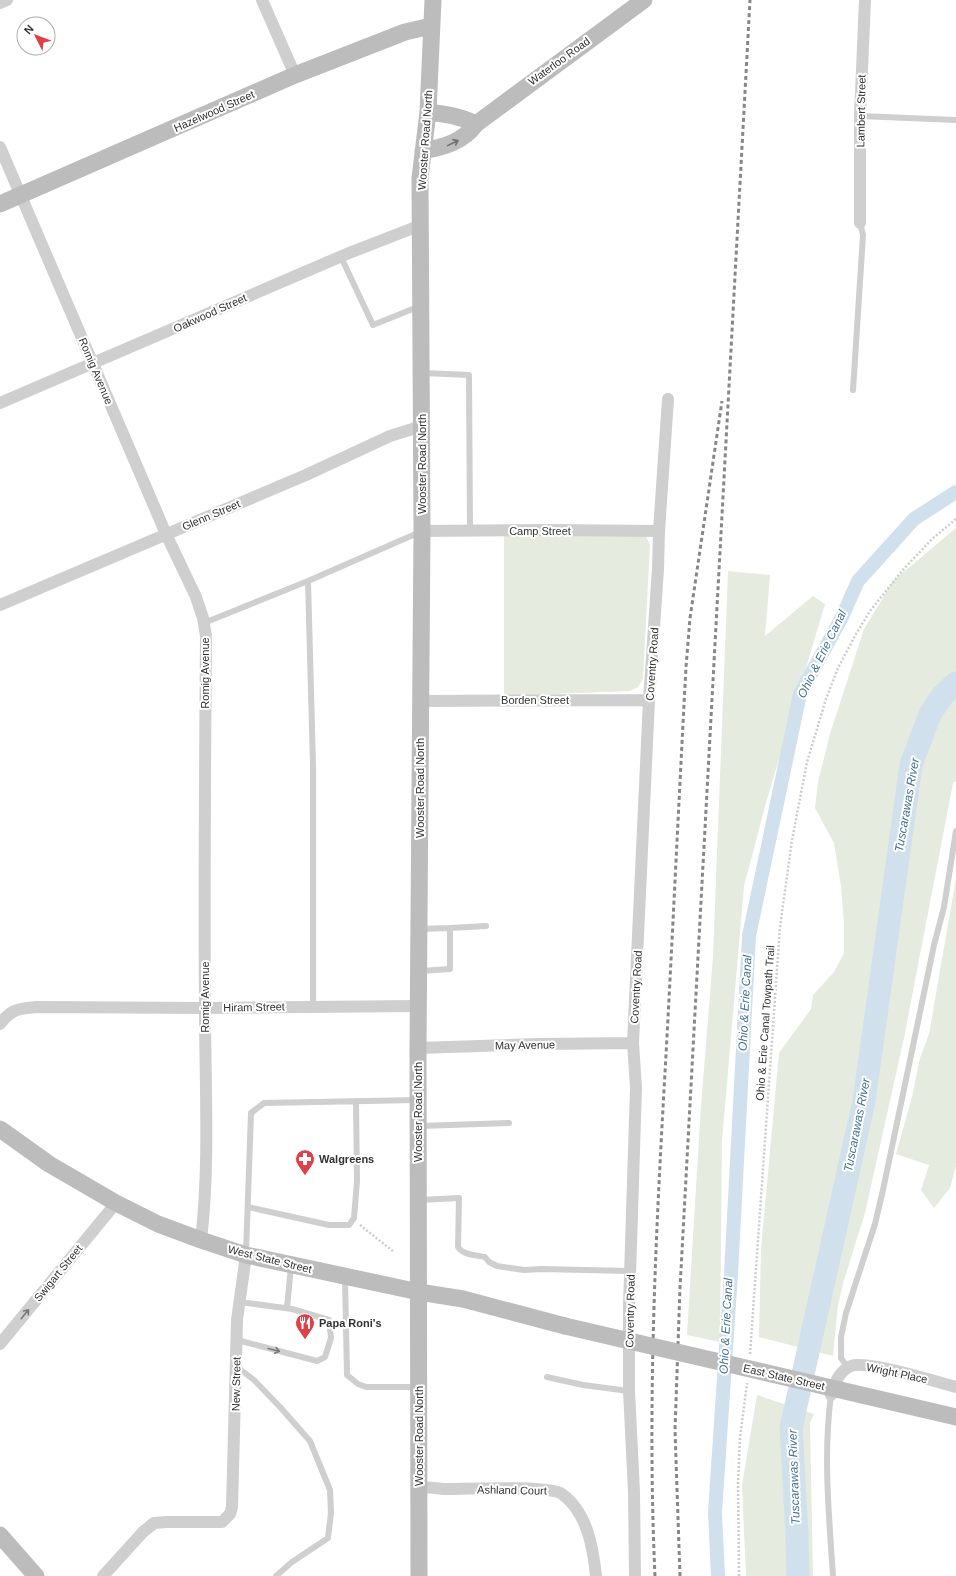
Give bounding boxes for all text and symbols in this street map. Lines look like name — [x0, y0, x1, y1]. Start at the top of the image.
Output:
north arrow — [16, 16, 56, 56]
text: N — [21, 22, 36, 36]
street label: Waterloo Road — [526, 35, 592, 87]
street label: Lambert Street — [854, 75, 868, 147]
street label: Hazelwood Street — [172, 88, 256, 134]
street label: Wooster Road North — [416, 90, 434, 190]
one-way arrow — [446, 139, 458, 146]
street label: Oakwood Street — [172, 291, 248, 335]
street label: Romig Avenue — [77, 336, 115, 406]
street label: Wooster Road North — [416, 414, 428, 514]
street label: Glenn Street — [180, 497, 242, 533]
street label: Camp Street — [509, 525, 571, 537]
water label: Ohio & Erie Canal — [795, 607, 849, 700]
street label: Coventry Road — [643, 627, 661, 701]
street label: Romig Avenue — [199, 637, 211, 709]
street label: Borden Street — [501, 694, 569, 706]
street label: Wooster Road North — [414, 738, 426, 838]
water label: Tuscarawas River — [892, 756, 922, 853]
street label: Ohio & Erie Canal Towpath Trail — [754, 945, 776, 1101]
street label: Coventry Road — [628, 950, 644, 1024]
water label: Ohio & Erie Canal — [735, 954, 755, 1051]
street label: Romig Avenue — [199, 961, 211, 1033]
street label: Hiram Street — [223, 1000, 285, 1014]
street label: May Avenue — [495, 1038, 555, 1052]
street label: Wooster Road North — [412, 1062, 424, 1162]
water label: Tuscarawas River — [841, 1076, 873, 1173]
pharmacy icon: Walgreens — [294, 1148, 316, 1176]
place label: Walgreens — [319, 1153, 374, 1165]
street label: Swigart Street — [32, 1242, 84, 1304]
street label: West State Street — [227, 1243, 313, 1275]
street label: Coventry Road — [623, 1274, 637, 1348]
water label: Ohio & Erie Canal — [716, 1277, 736, 1374]
one-way arrow — [20, 1309, 29, 1319]
restaurant icon: Papa Roni's — [294, 1312, 316, 1340]
place label: Papa Roni's — [319, 1317, 382, 1329]
one-way arrow — [268, 1346, 281, 1354]
street label: New Street — [230, 1357, 242, 1411]
street label: Wright Place — [865, 1361, 929, 1385]
street label: East State Street — [742, 1362, 826, 1392]
street label: Wooster Road North — [413, 1386, 425, 1486]
water label: Tuscarawas River — [785, 1428, 803, 1525]
street label: Ashland Court — [477, 1483, 547, 1497]

